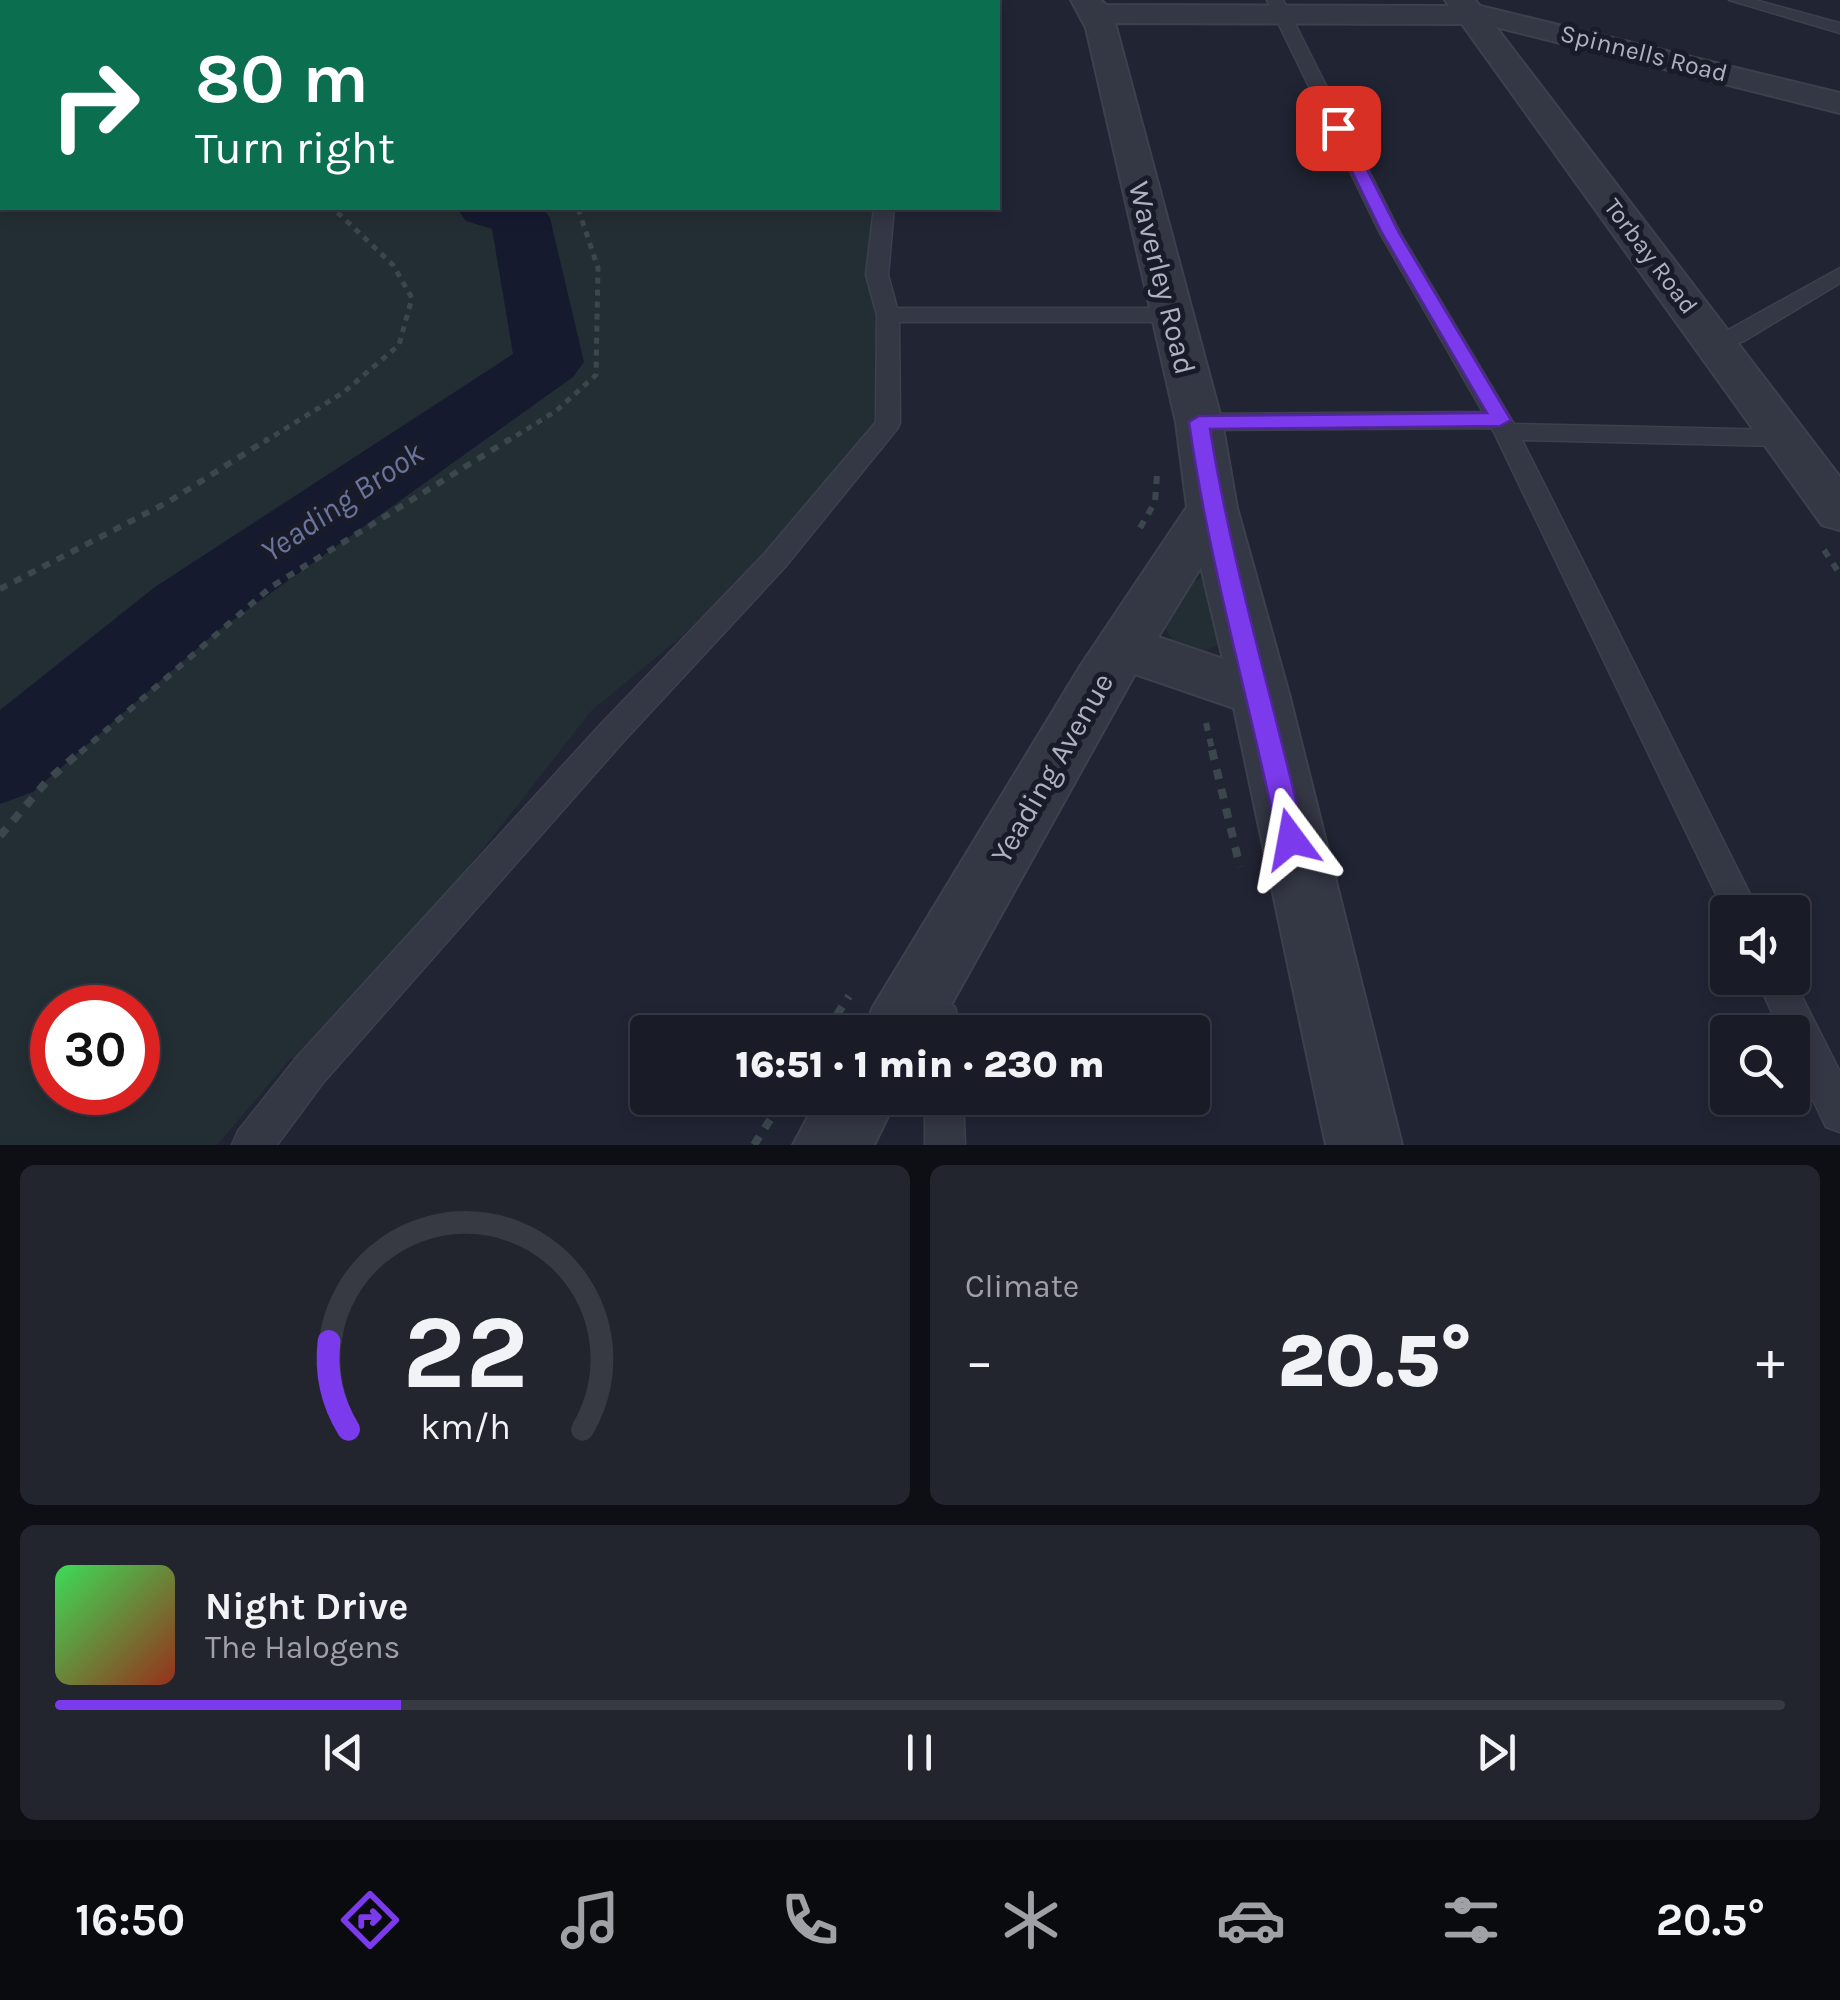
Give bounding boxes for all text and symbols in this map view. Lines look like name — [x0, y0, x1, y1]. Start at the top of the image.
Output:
street label: Spinnells Road — [1558, 18, 1730, 88]
text: 80 m — [195, 38, 369, 120]
icon: right — [30, 40, 160, 170]
pin — [1296, 86, 1381, 171]
icon: arrive — [1311, 101, 1366, 156]
text: Turn right — [195, 122, 395, 174]
street label: Waverley Road — [1121, 178, 1203, 378]
street label: Torbay Road — [1598, 193, 1704, 319]
water label: Yeading Brook — [254, 434, 431, 570]
street label: Yeading Avenue — [983, 666, 1121, 870]
position arrow — [1239, 787, 1343, 891]
map controls — [1710, 895, 1810, 1115]
button: sound — [1710, 895, 1810, 995]
speed limit sign: 30 — [30, 985, 160, 1115]
button: search — [1710, 1015, 1810, 1115]
text: 16:51 · 1 min · 230 m — [735, 1042, 1105, 1087]
text: Climate — [965, 1268, 1079, 1305]
text: 22 — [402, 1292, 528, 1413]
text: 20.5° — [1278, 1317, 1472, 1405]
text: − — [965, 1329, 994, 1393]
text: + — [1756, 1329, 1785, 1393]
text: km/h — [420, 1406, 510, 1448]
text: Night Drive — [205, 1584, 408, 1629]
text: The Halogens — [205, 1629, 400, 1666]
icon: previous — [316, 1725, 371, 1780]
icon: pause — [892, 1725, 947, 1780]
icon: next — [1469, 1725, 1524, 1780]
icon: directions — [335, 1885, 405, 1955]
icon: music — [555, 1885, 625, 1955]
icon: phone — [775, 1885, 845, 1955]
icon: climate — [996, 1885, 1066, 1955]
icon: car — [1216, 1885, 1286, 1955]
icon: filters — [1436, 1885, 1506, 1955]
text: 16:50 — [75, 1894, 185, 1946]
text: 20.5° — [1656, 1894, 1765, 1946]

